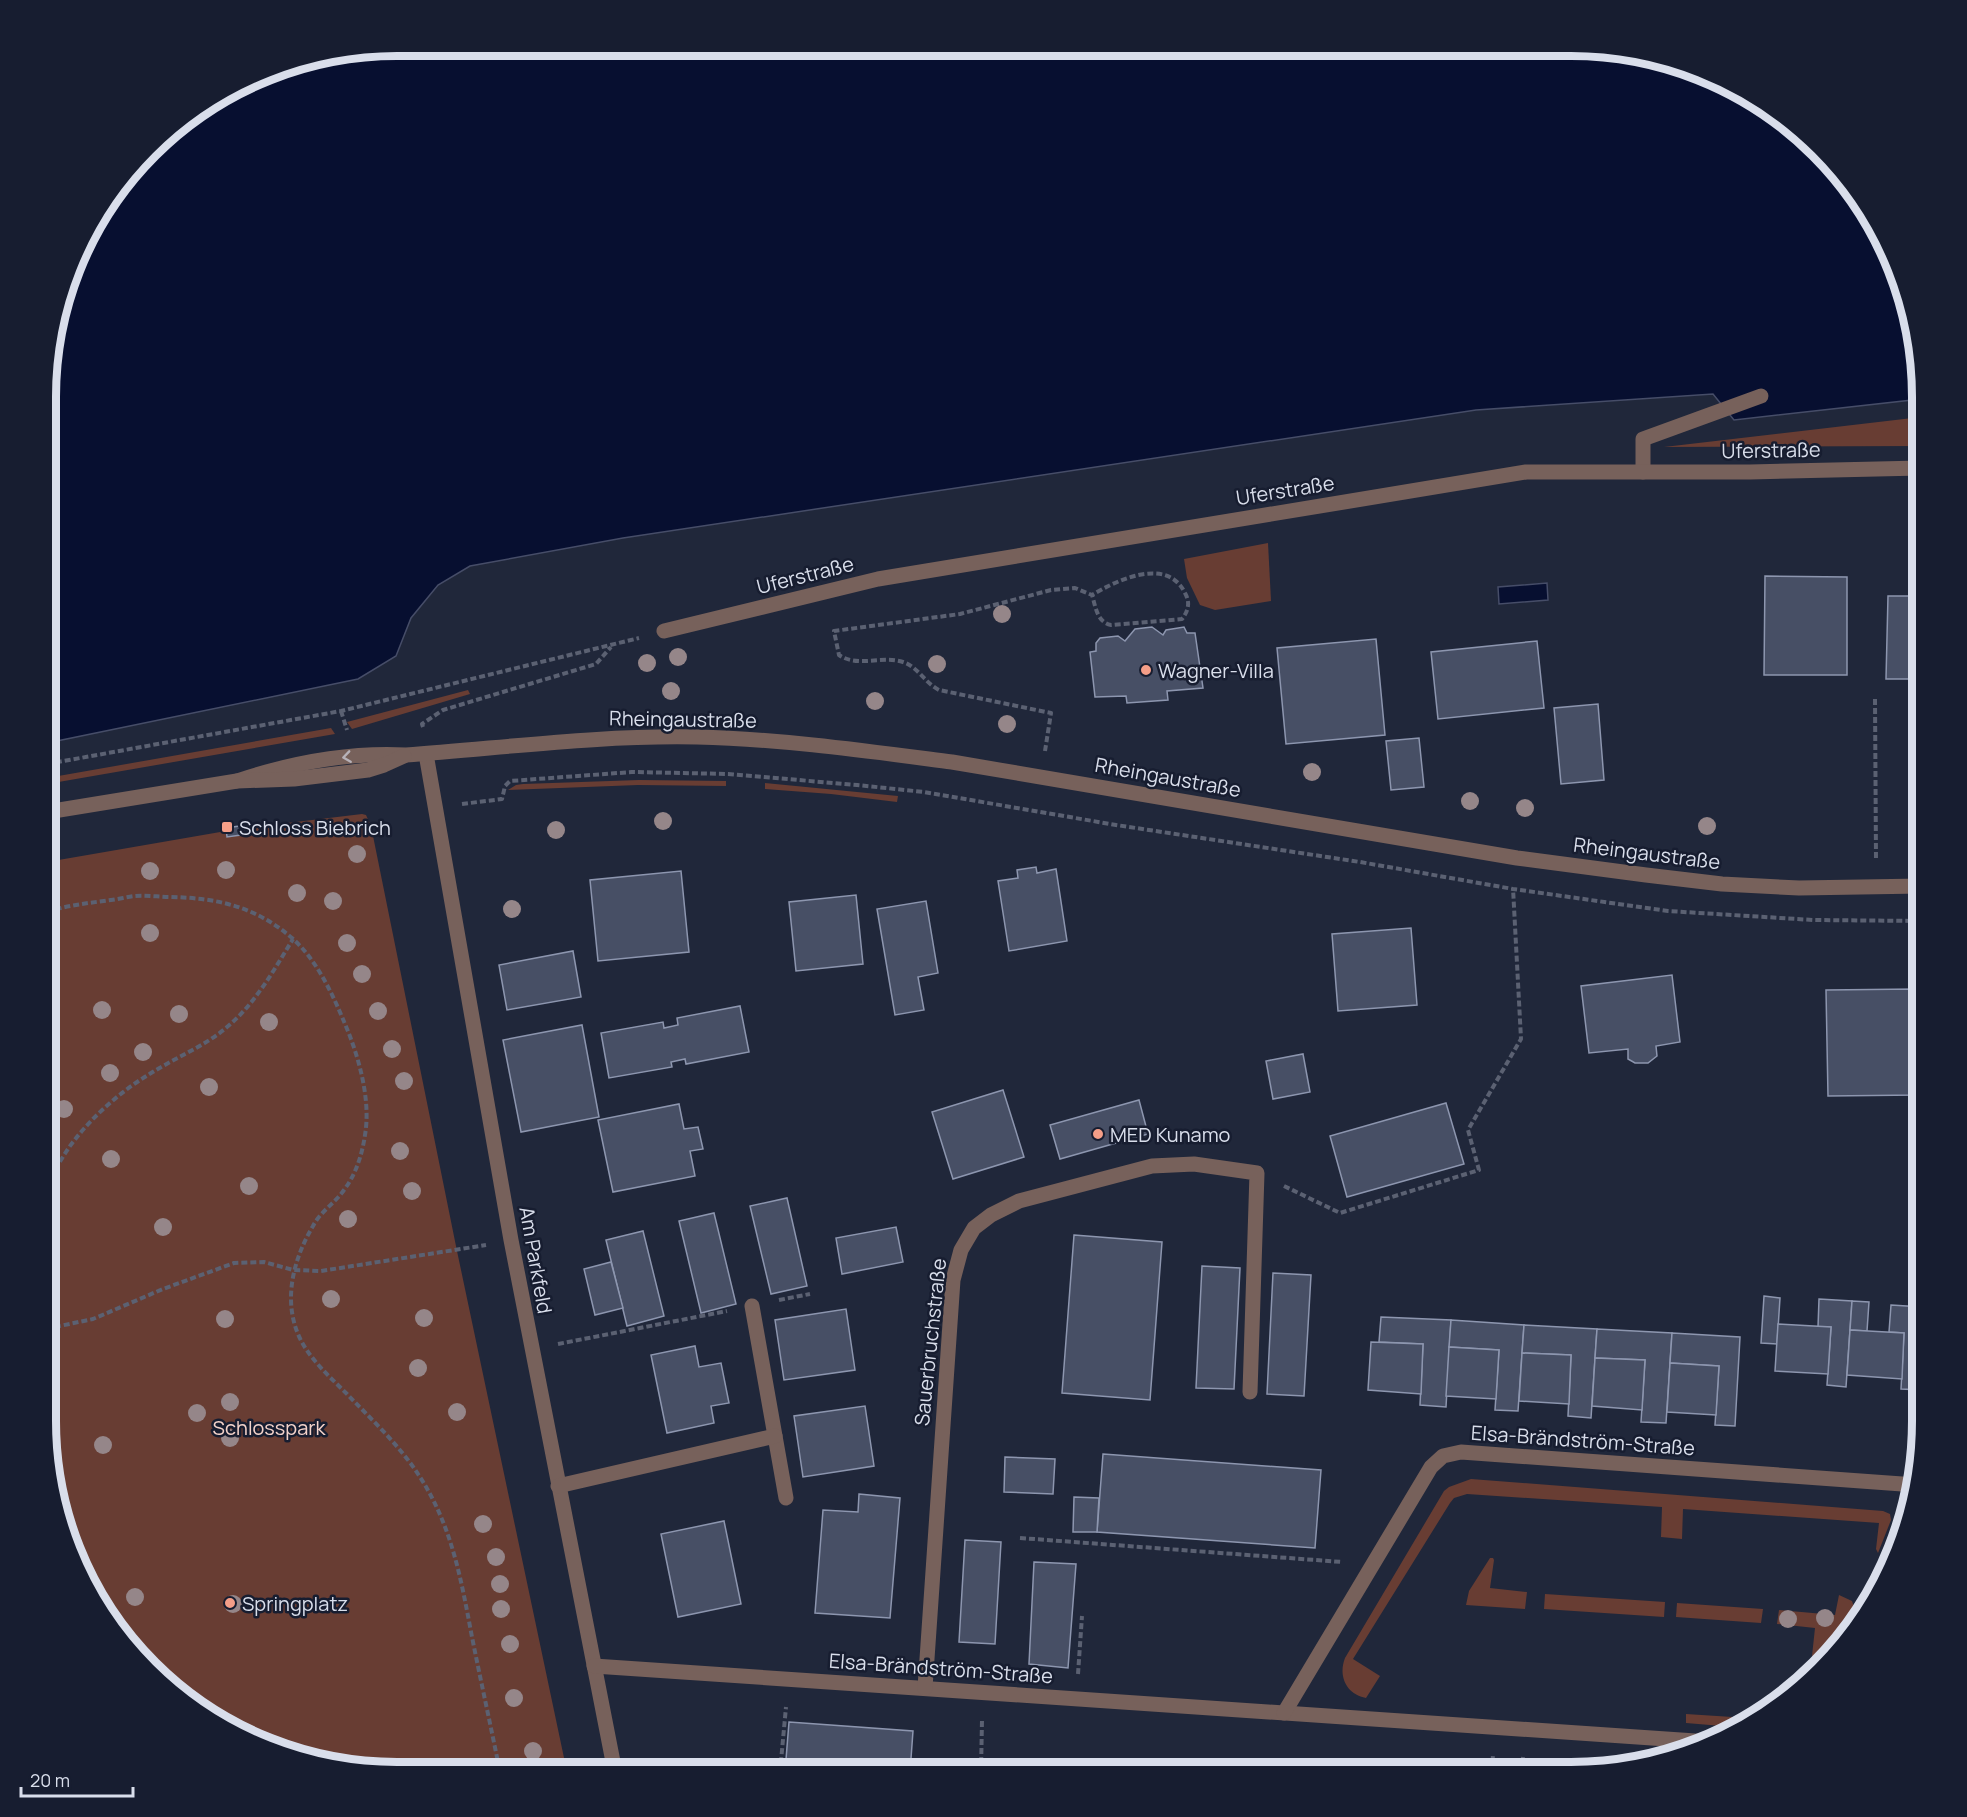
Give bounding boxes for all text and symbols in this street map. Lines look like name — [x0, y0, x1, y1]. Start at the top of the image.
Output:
street label: Uferstraße — [1721, 436, 1821, 464]
street label: Uferstraße — [1234, 469, 1336, 511]
street label: Uferstraße — [754, 550, 856, 600]
place label: Wagner-Villa — [1158, 657, 1274, 684]
marker: Wagner-Villa — [1139, 663, 1153, 677]
street label: Rheingaustraße — [609, 704, 757, 734]
one-way arrow — [343, 750, 352, 762]
street label: Rheingaustraße — [1093, 751, 1243, 803]
place label: Schloss Biebrich — [239, 814, 391, 841]
marker: Schloss Biebrich — [220, 820, 234, 834]
street label: Rheingaustraße — [1572, 831, 1722, 875]
place label: MED Kunamo — [1110, 1121, 1231, 1148]
marker: MED Kunamo — [1091, 1127, 1105, 1141]
street label: Am Parkfeld — [513, 1204, 559, 1316]
street label: Sauerbruchstraße — [908, 1257, 952, 1427]
park label: Schlosspark — [213, 1414, 326, 1441]
street label: Elsa-Brändström-Straße — [1470, 1419, 1696, 1461]
place label: Springplatz — [242, 1590, 348, 1617]
marker: Springplatz — [223, 1596, 237, 1610]
street label: Elsa-Brändström-Straße — [828, 1647, 1054, 1689]
scale bar — [21, 1760, 134, 1798]
text: 20 m — [30, 1768, 70, 1792]

